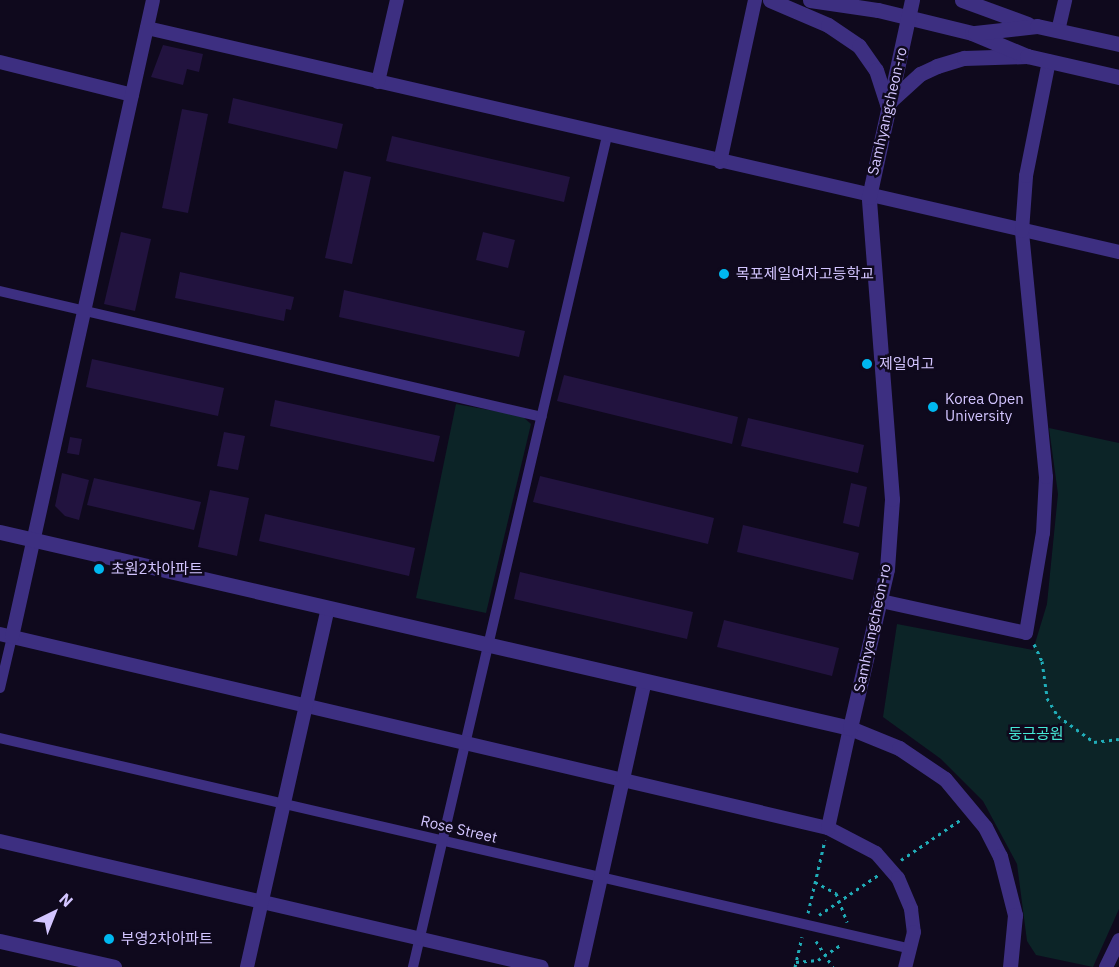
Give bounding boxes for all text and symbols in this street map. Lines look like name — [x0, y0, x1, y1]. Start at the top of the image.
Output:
street label: Samhyangcheon-ro — [864, 45, 910, 177]
place label: 목포제일여자고등학교 — [736, 265, 874, 283]
marker: 목포제일여자고등학교 — [717, 267, 731, 281]
place label: 제일여고 — [879, 355, 934, 373]
marker: 제일여고 — [860, 357, 874, 371]
place label: Korea Open University — [945, 389, 1024, 424]
marker: Korea Open University — [926, 400, 940, 414]
place label: 초원2차아파트 — [111, 560, 203, 578]
marker: 초원2차아파트 — [92, 562, 106, 576]
street label: Samhyangcheon-ro — [850, 562, 894, 694]
park label: 둥근공원 — [1008, 725, 1064, 743]
street label: Rose Street — [419, 811, 499, 847]
north arrow — [24, 883, 84, 943]
text: N — [55, 889, 77, 911]
place label: 부영2차아파트 — [121, 930, 213, 948]
marker: 부영2차아파트 — [102, 932, 116, 946]

